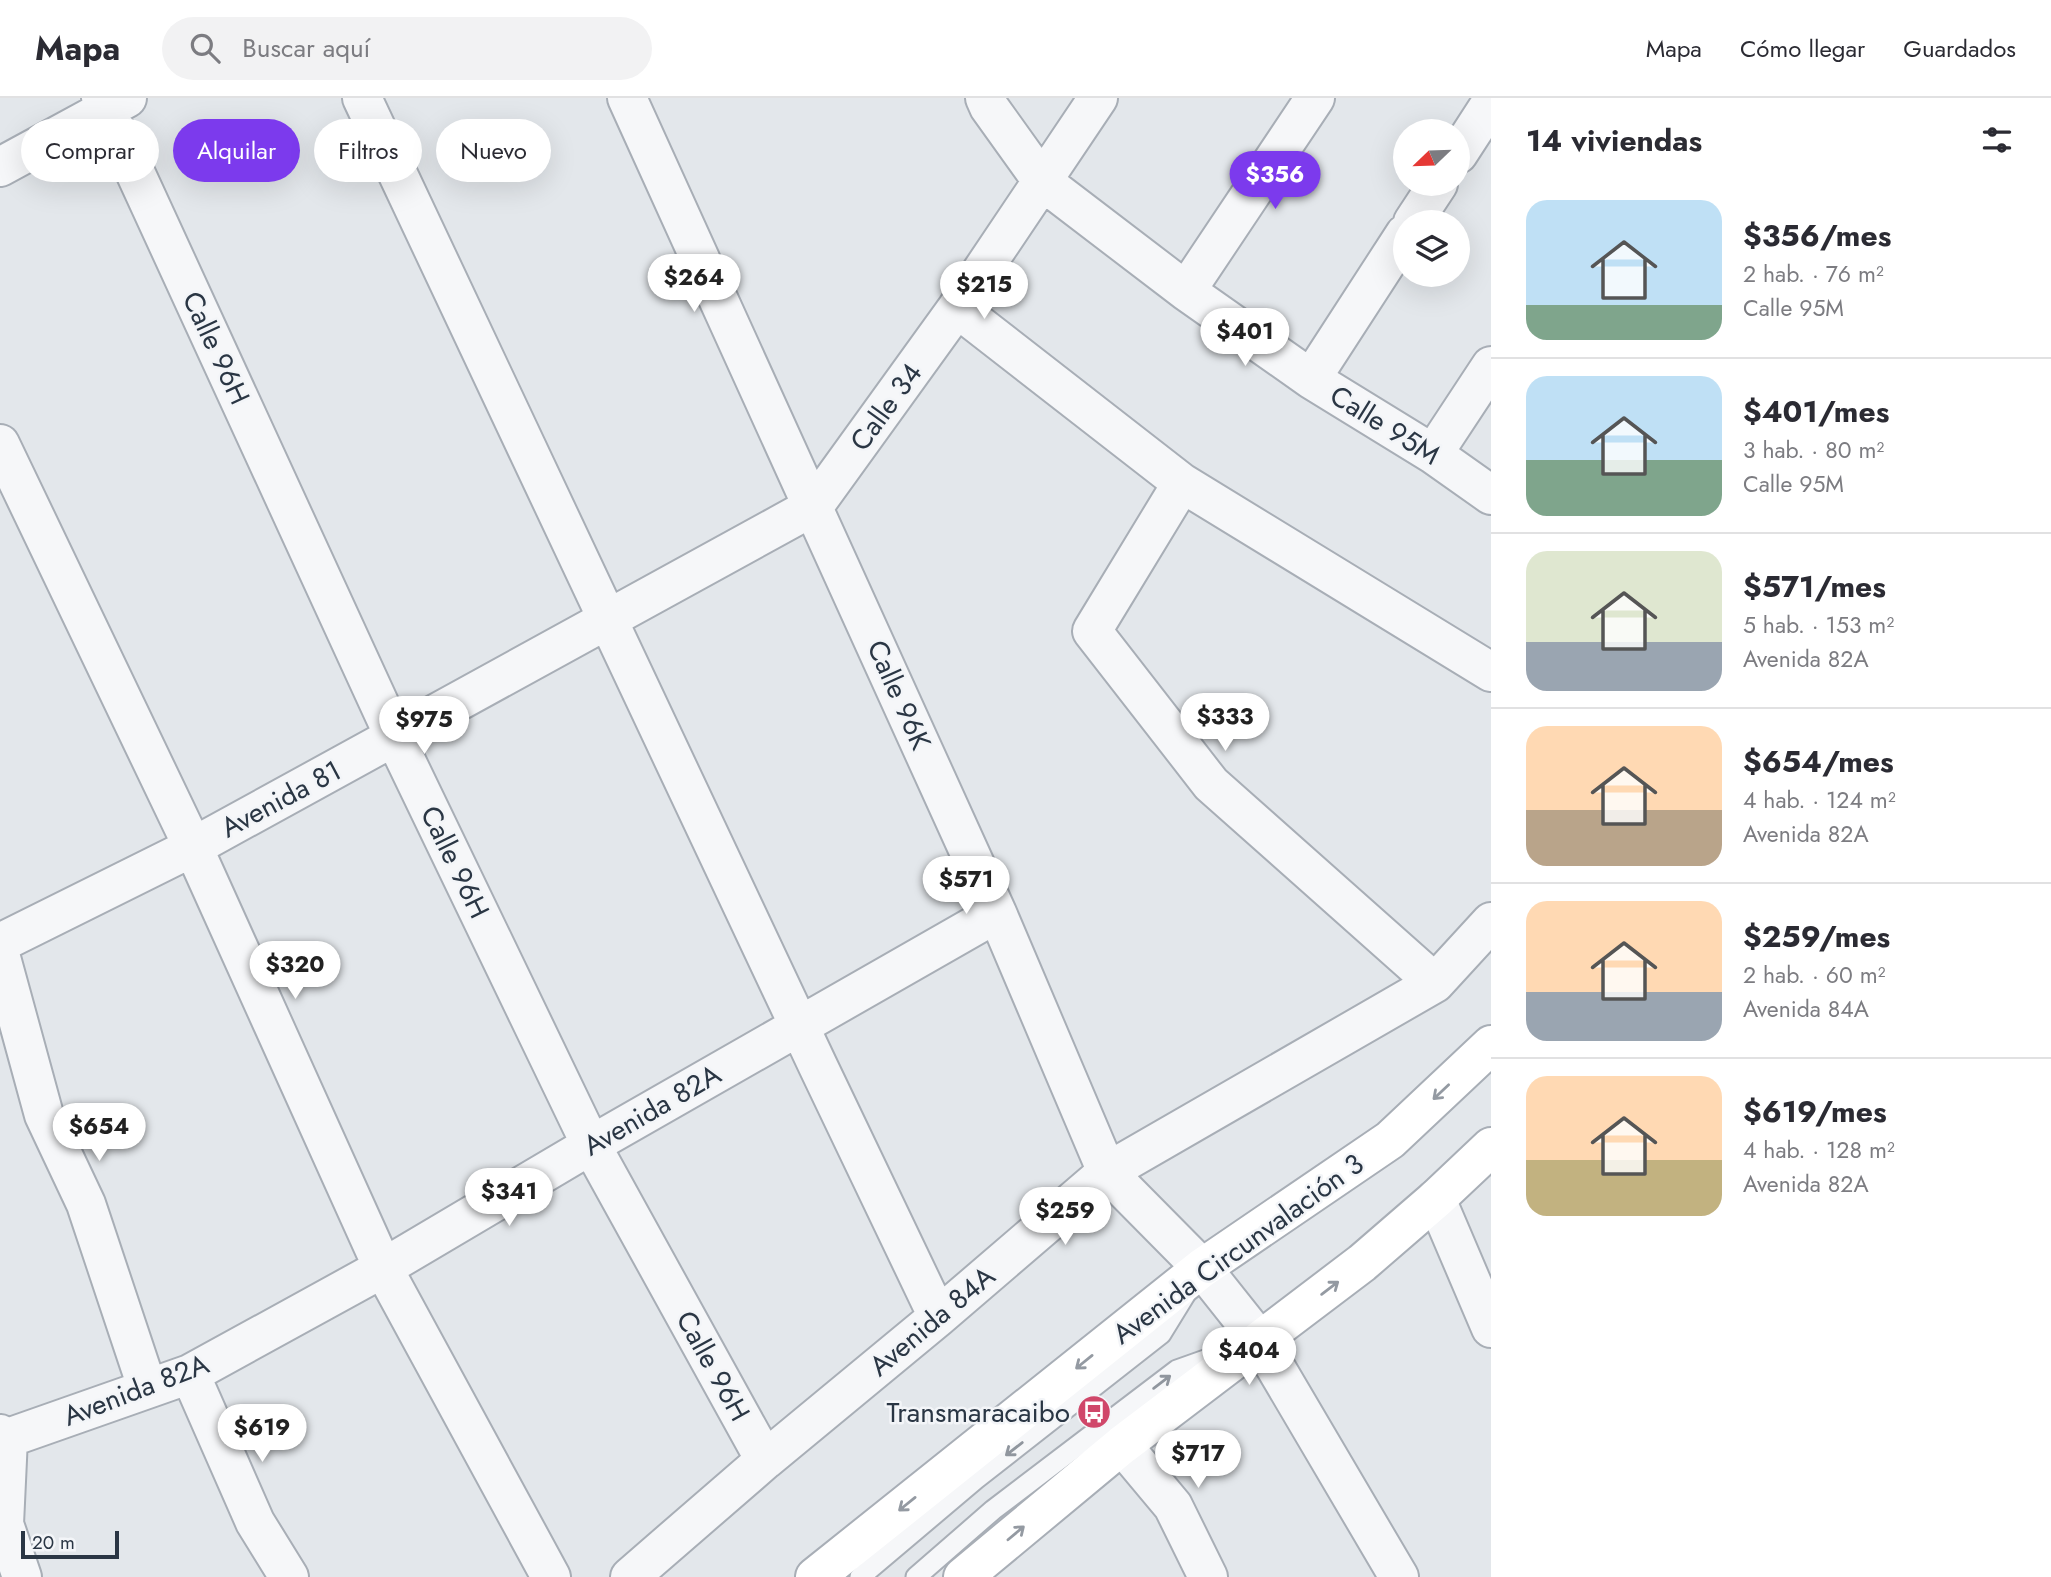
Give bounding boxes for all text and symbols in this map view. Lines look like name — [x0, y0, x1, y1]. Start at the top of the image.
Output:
search box — [162, 17, 652, 80]
text: Mapa — [35, 25, 120, 72]
icon: search — [186, 29, 224, 67]
text: Buscar aquí — [242, 29, 370, 67]
text: Mapa — [1646, 31, 1702, 66]
text: Cómo llegar — [1740, 31, 1865, 66]
text: Guardados — [1903, 31, 2016, 66]
chip: Comprar — [21, 119, 159, 182]
chip: Alquilar — [173, 119, 300, 182]
chip: Filtros — [314, 119, 422, 182]
chip: Nuevo — [436, 119, 551, 182]
north arrow — [1393, 119, 1470, 196]
map controls — [1393, 119, 1470, 287]
text: 14 viviendas — [1526, 119, 1702, 162]
icon: filters — [1978, 121, 2016, 159]
pin: $356 — [1234, 152, 1316, 211]
text: $356 — [1246, 157, 1304, 191]
button: layers — [1393, 210, 1470, 287]
text: $356/mes — [1743, 214, 1891, 257]
icon: home — [1582, 228, 1666, 312]
pin: $264 — [653, 254, 735, 314]
text: 2 hab. · 76 m² — [1743, 257, 1884, 291]
text: $264 — [664, 260, 724, 294]
pin: $215 — [943, 262, 1025, 321]
text: $215 — [956, 267, 1012, 301]
street label: Calle 96H — [172, 285, 260, 411]
text: Calle 95M — [1743, 291, 1844, 325]
pin: $401 — [1204, 308, 1286, 368]
text: $401 — [1216, 314, 1274, 348]
street label: Calle 34 — [840, 355, 932, 459]
street label: Calle 95M — [1322, 375, 1448, 475]
text: $401/mes — [1743, 390, 1889, 433]
icon: home — [1582, 404, 1666, 488]
text: 3 hab. · 80 m² — [1743, 433, 1884, 467]
text: Calle 95M — [1743, 467, 1844, 501]
text: $571/mes — [1743, 565, 1886, 608]
icon: home — [1582, 579, 1666, 663]
text: 5 hab. · 153 m² — [1743, 608, 1894, 642]
street label: Calle 96K — [857, 633, 941, 757]
text: Avenida 82A — [1743, 642, 1869, 676]
pin: $333 — [1184, 694, 1266, 753]
pin: $975 — [383, 696, 465, 756]
text: $333 — [1196, 699, 1254, 733]
text: $975 — [395, 702, 453, 736]
text: $654/mes — [1743, 740, 1894, 783]
street label: Avenida 81 — [213, 750, 349, 848]
icon: home — [1582, 754, 1666, 838]
text: 4 hab. · 124 m² — [1743, 783, 1896, 817]
street label: Calle 96H — [410, 799, 500, 925]
text: Avenida 82A — [1743, 817, 1869, 851]
pin: $571 — [925, 856, 1007, 916]
text: $571 — [939, 862, 993, 896]
text: $259/mes — [1743, 915, 1890, 958]
icon: home — [1582, 929, 1666, 1013]
pin: $320 — [254, 942, 336, 1001]
text: $320 — [266, 947, 324, 981]
text: 2 hab. · 60 m² — [1743, 958, 1886, 992]
text: Avenida 84A — [1743, 992, 1869, 1026]
street label: Avenida 82A — [576, 1054, 729, 1166]
one-way arrow — [1432, 1084, 1450, 1100]
text: $619/mes — [1743, 1090, 1887, 1133]
pin: $654 — [58, 1104, 140, 1163]
icon: home — [1582, 1104, 1666, 1188]
text: $654 — [69, 1109, 129, 1143]
text: 4 hab. · 128 m² — [1743, 1133, 1895, 1167]
street label: Avenida Circunvalación 3 — [1104, 1144, 1372, 1354]
text: Avenida 82A — [1743, 1167, 1869, 1201]
pin: $341 — [468, 1168, 550, 1228]
text: $341 — [481, 1174, 537, 1208]
pin: $259 — [1024, 1188, 1106, 1247]
text: $259 — [1035, 1193, 1095, 1227]
street label: Avenida 84A — [860, 1256, 1004, 1386]
one-way arrow — [1320, 1280, 1339, 1295]
street label: Calle 96H — [666, 1303, 760, 1429]
pin: $404 — [1208, 1328, 1290, 1387]
text: $404 — [1218, 1333, 1280, 1367]
street label: Avenida 82A — [57, 1343, 215, 1437]
one-way arrow — [1076, 1354, 1094, 1369]
one-way arrow — [1152, 1375, 1170, 1390]
place label: Transmaracaibo — [886, 1392, 1070, 1433]
bus stop icon: Transmaracaibo — [1075, 1393, 1113, 1431]
pin: $619 — [221, 1404, 303, 1464]
text: $619 — [234, 1410, 290, 1444]
pin: $717 — [1157, 1430, 1239, 1490]
text: $717 — [1171, 1436, 1225, 1470]
one-way arrow — [1006, 1441, 1024, 1457]
one-way arrow — [898, 1496, 916, 1512]
one-way arrow — [1006, 1526, 1024, 1541]
scale bar — [21, 1528, 119, 1560]
text: 20 m — [32, 1529, 75, 1556]

